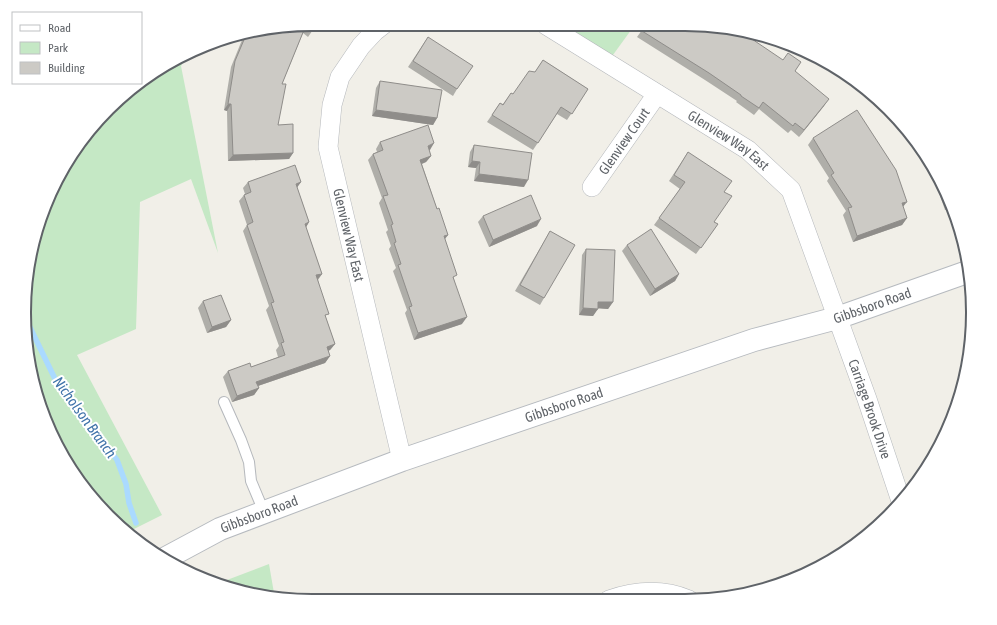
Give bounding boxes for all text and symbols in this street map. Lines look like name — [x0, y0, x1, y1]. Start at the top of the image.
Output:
legend — [12, 12, 142, 84]
text: Road — [48, 21, 71, 35]
text: Park — [48, 41, 69, 55]
text: Building — [48, 61, 86, 75]
street label: Glenview Court — [595, 105, 653, 177]
street label: Glenview Way East — [685, 107, 772, 174]
street label: Glenview Way East — [330, 187, 368, 283]
street label: Gibbsboro Road — [831, 284, 913, 327]
street label: Carriage Brook Drive — [845, 357, 894, 461]
water label: Nicholson Branch — [50, 373, 120, 461]
street label: Gibbsboro Road — [523, 384, 605, 426]
street label: Gibbsboro Road — [218, 492, 300, 536]

